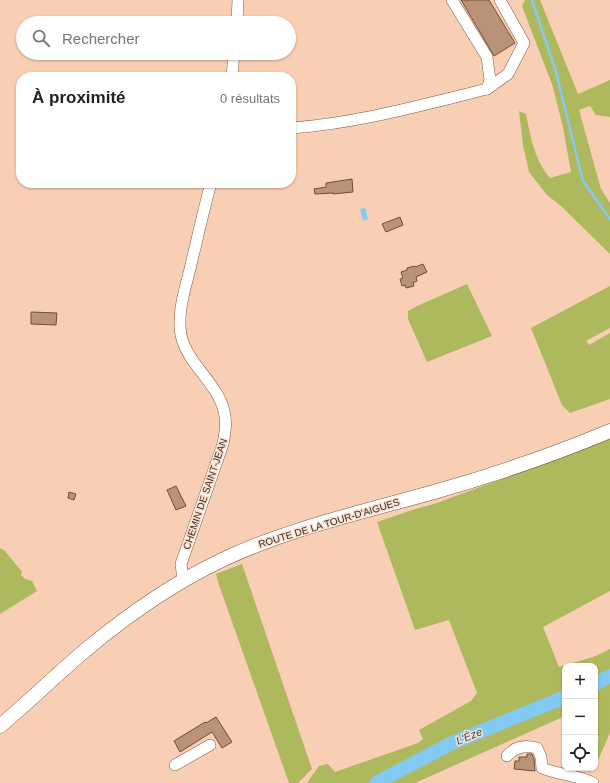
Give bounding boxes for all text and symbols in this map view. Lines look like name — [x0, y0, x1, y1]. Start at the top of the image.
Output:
search box — [16, 16, 296, 60]
icon: search — [30, 27, 52, 49]
text: Rechercher — [62, 30, 140, 47]
text: À proximité — [32, 88, 126, 107]
text: 0 résultats — [220, 91, 280, 106]
street label: CHEMIN DE SAINT-JEAN — [181, 437, 229, 551]
street label: ROUTE DE LA TOUR-D'AIGUES — [257, 496, 401, 550]
map controls — [562, 663, 598, 771]
button: + — [562, 663, 598, 699]
button: − — [562, 699, 598, 735]
water label: L'Èze — [454, 725, 484, 747]
button: locate — [562, 735, 598, 771]

